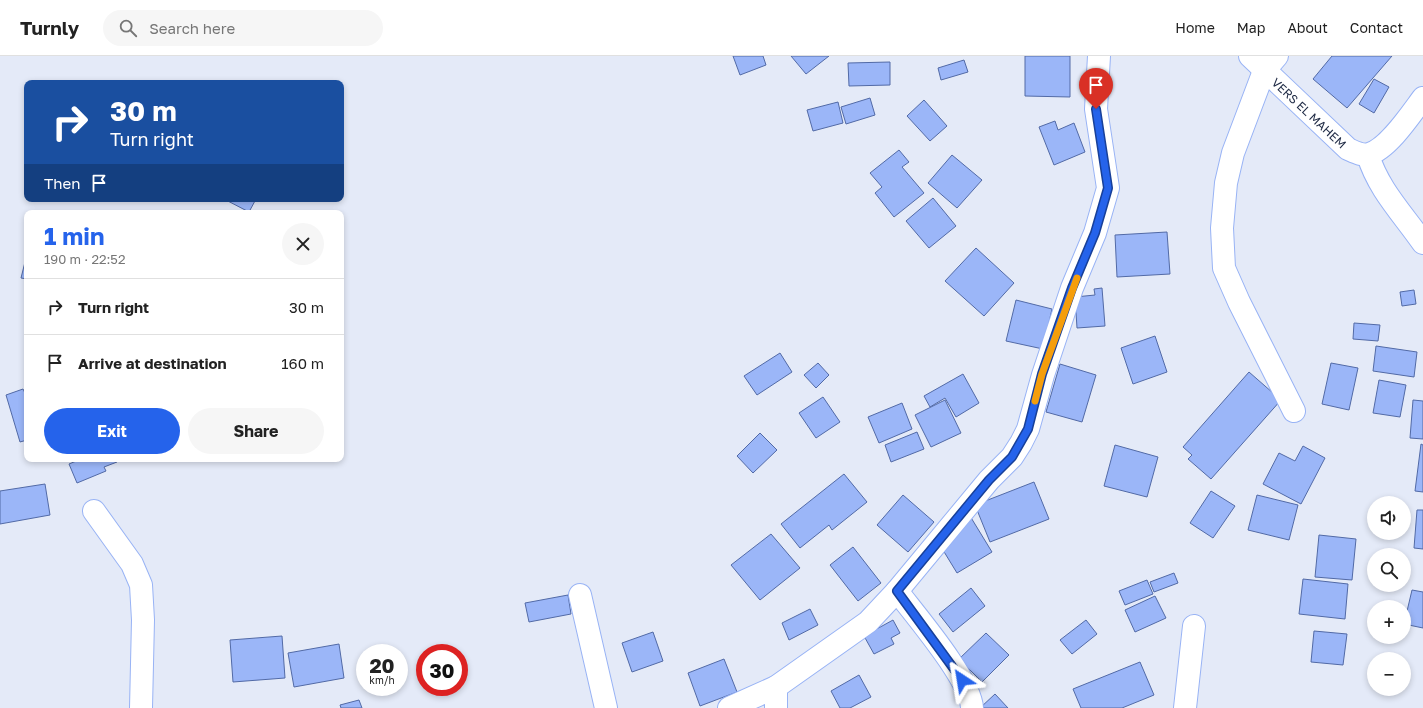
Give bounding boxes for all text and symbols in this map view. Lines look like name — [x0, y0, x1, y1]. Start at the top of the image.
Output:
search box — [103, 10, 383, 46]
text: Turnly — [20, 16, 79, 39]
icon: search — [117, 17, 139, 39]
text: Search here — [149, 19, 235, 37]
text: Home — [1175, 19, 1215, 36]
text: Map — [1237, 19, 1265, 36]
text: About — [1287, 19, 1328, 36]
text: Contact — [1350, 19, 1403, 36]
pin — [1079, 68, 1113, 109]
icon: arrive — [1085, 74, 1107, 96]
street label: VERS EL MAHEM — [1269, 75, 1349, 151]
text: 30 m — [110, 94, 177, 127]
icon: right — [44, 96, 96, 148]
text: Turn right — [110, 128, 194, 150]
icon: arrive — [88, 172, 110, 194]
text: Then — [44, 174, 80, 192]
text: 1 min — [44, 221, 104, 250]
button: close — [282, 223, 324, 265]
text: 190 m · 22:52 — [44, 251, 125, 267]
icon: right — [44, 296, 66, 318]
text: Turn right — [78, 298, 149, 316]
text: 30 m — [289, 298, 324, 316]
icon: arrive — [44, 352, 66, 374]
text: Arrive at destination — [78, 354, 227, 372]
text: 160 m — [281, 354, 324, 372]
button: Exit — [44, 408, 180, 454]
button: Share — [188, 408, 324, 454]
map controls — [1367, 496, 1411, 696]
button: sound — [1367, 496, 1411, 540]
button: search — [1367, 548, 1411, 592]
button: + — [1367, 600, 1411, 644]
speed limit sign: 30 — [416, 644, 468, 696]
button: − — [1367, 652, 1411, 696]
text: 20 — [369, 653, 395, 677]
position arrow — [941, 659, 983, 701]
text: km/h — [369, 674, 395, 686]

